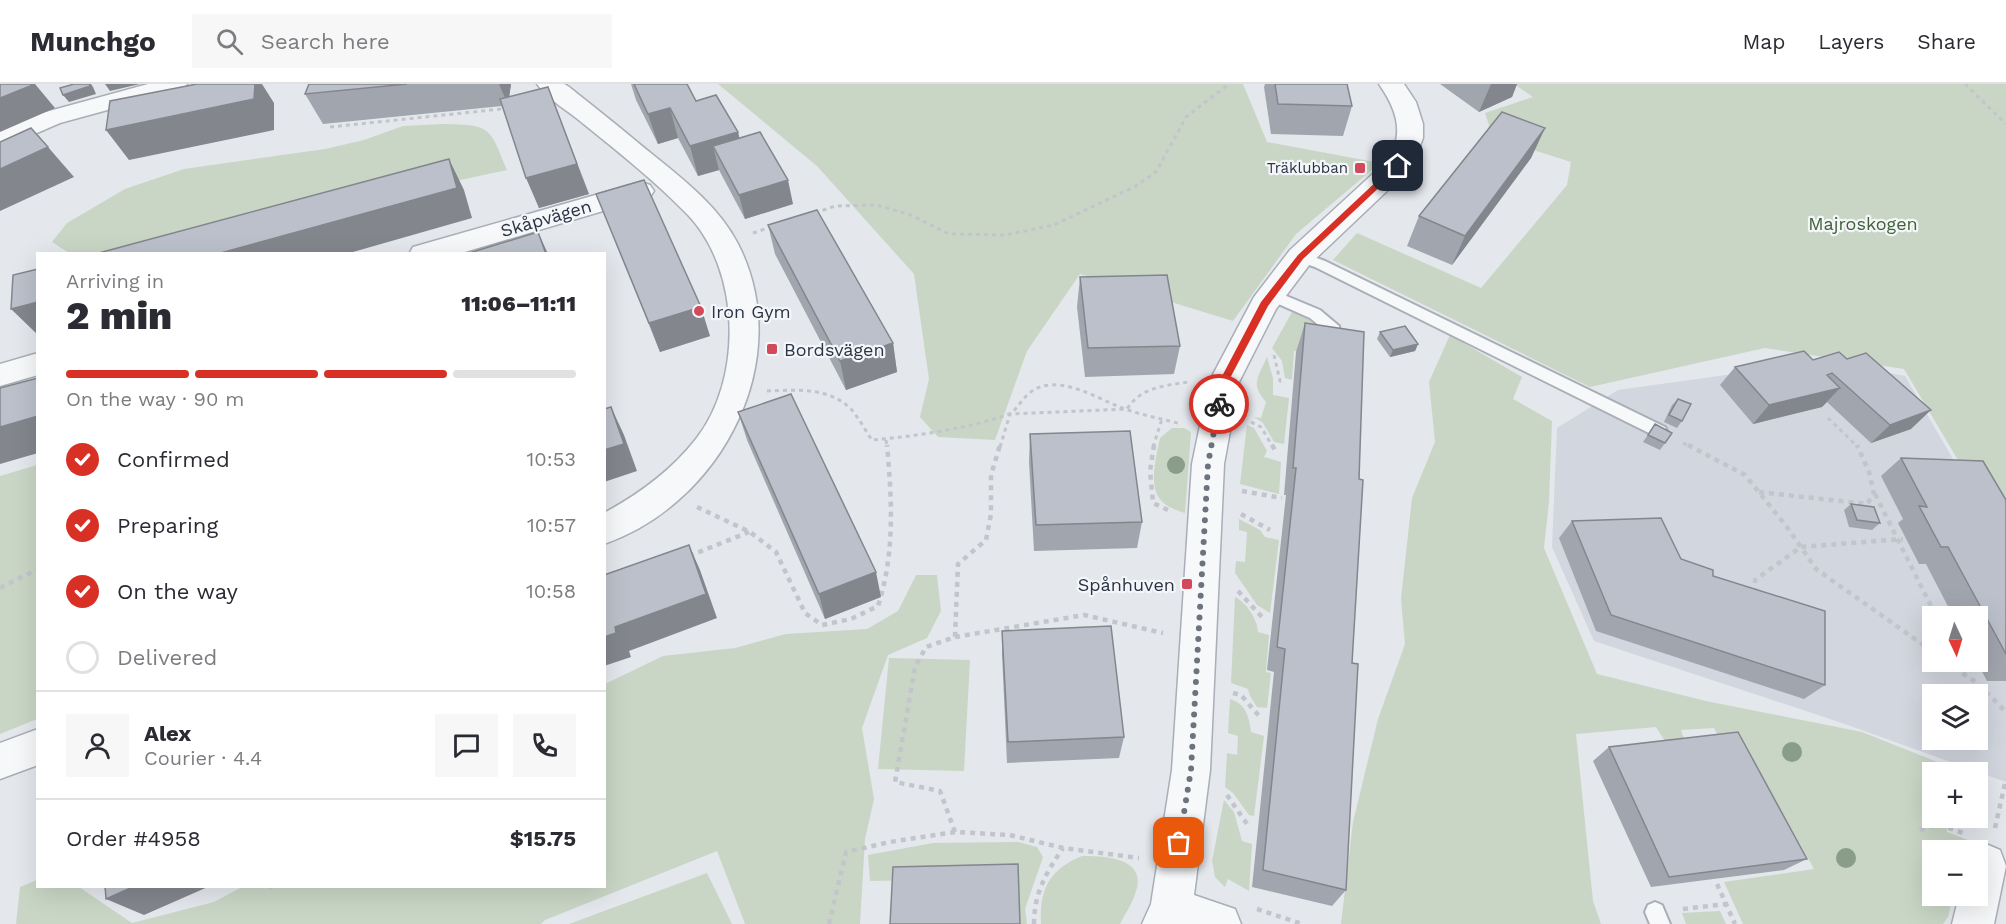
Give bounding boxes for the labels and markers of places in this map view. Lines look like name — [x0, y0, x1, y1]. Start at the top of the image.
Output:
pin — [1372, 140, 1423, 191]
place label: Träklubban — [1267, 159, 1348, 177]
marker: Träklubban — [1353, 161, 1367, 175]
place label: Iron Gym — [711, 301, 791, 322]
marker: Iron Gym — [692, 304, 706, 318]
place label: Bordsvägen — [784, 339, 885, 360]
marker: Bordsvägen — [765, 342, 779, 356]
place label: Spånhuven — [1078, 574, 1175, 595]
marker: Spånhuven — [1180, 577, 1194, 591]
pin — [1153, 817, 1204, 868]

